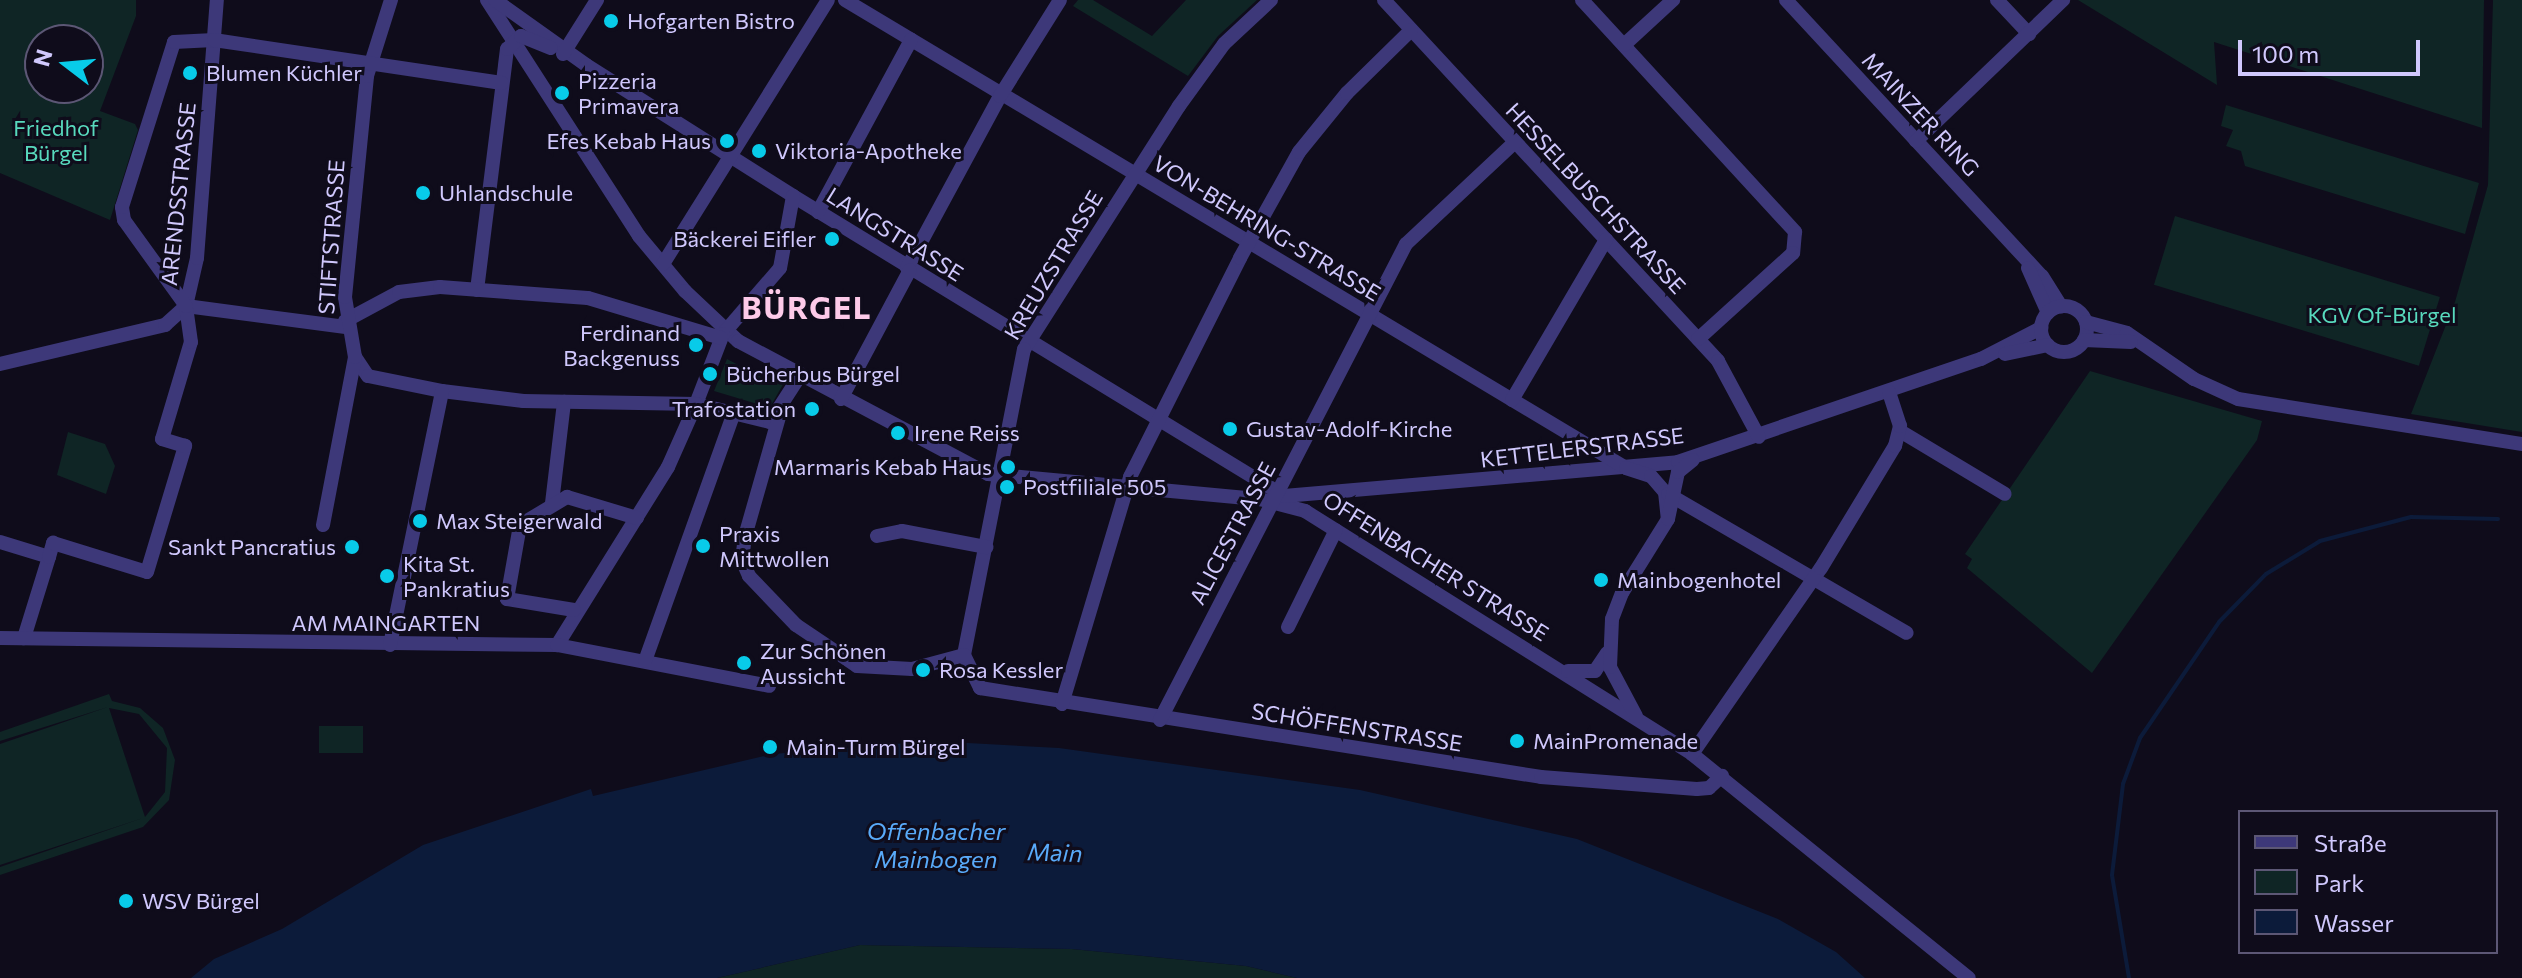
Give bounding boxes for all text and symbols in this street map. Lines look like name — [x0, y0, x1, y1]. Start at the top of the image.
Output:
place label: Hofgarten Bistro — [627, 8, 795, 34]
marker: Hofgarten Bistro — [602, 12, 620, 30]
north arrow — [24, 24, 104, 104]
scale bar — [2242, 24, 2424, 74]
text: 100 m — [2252, 39, 2319, 68]
text: N — [27, 46, 58, 69]
street label: MAINZER RING — [1857, 47, 1985, 181]
place label: Blumen Küchler — [206, 60, 362, 86]
marker: Blumen Küchler — [181, 64, 199, 82]
place label: Pizzeria Primavera — [578, 67, 679, 118]
marker: Pizzeria Primavera — [553, 84, 571, 102]
street label: HESSELBUSCHSTRASSE — [1501, 97, 1691, 299]
street label: ARENDSSTRASSE — [155, 101, 201, 287]
park label: Friedhof Bürgel — [13, 114, 99, 166]
place label: Efes Kebab Haus — [547, 128, 711, 154]
marker: Efes Kebab Haus — [718, 132, 736, 150]
place label: Viktoria-Apotheke — [775, 138, 962, 164]
marker: Viktoria-Apotheke — [750, 142, 768, 160]
street label: VON-BEHRING-STRASSE — [1148, 150, 1386, 306]
street label: STIFTSTRASSE — [312, 159, 350, 315]
place label: Uhlandschule — [439, 180, 573, 206]
street label: LANGSTRASSE — [822, 181, 968, 287]
marker: Uhlandschule — [414, 184, 432, 202]
street label: KREUZSTRASSE — [998, 186, 1108, 344]
place label: Bäckerei Eifler — [673, 226, 816, 252]
marker: Bäckerei Eifler — [823, 230, 841, 248]
district label: BÜRGEL — [742, 289, 872, 325]
park label: KGV Of-Bürgel — [2307, 302, 2457, 328]
place label: Ferdinand Backgenuss — [563, 319, 680, 370]
marker: Ferdinand Backgenuss — [687, 336, 705, 354]
place label: Bücherbus Bürgel — [726, 361, 900, 387]
marker: Bücherbus Bürgel — [701, 365, 719, 383]
place label: Trafostation — [672, 396, 796, 422]
marker: Trafostation — [803, 400, 821, 418]
place label: Gustav-Adolf-Kirche — [1246, 416, 1452, 442]
place label: Irene Reiss — [914, 420, 1020, 446]
marker: Gustav-Adolf-Kirche — [1221, 420, 1239, 438]
street label: KETTELERSTRASSE — [1479, 421, 1685, 473]
marker: Irene Reiss — [889, 424, 907, 442]
place label: Marmaris Kebab Haus — [774, 454, 992, 480]
street label: ALICESTRASSE — [1183, 457, 1281, 609]
marker: Marmaris Kebab Haus — [999, 458, 1017, 476]
place label: Postfiliale 505 — [1023, 474, 1166, 500]
marker: Postfiliale 505 — [998, 478, 1016, 496]
street label: OFFENBACHER STRASSE — [1319, 486, 1553, 646]
place label: Max Steigerwald — [436, 508, 602, 534]
marker: Max Steigerwald — [411, 512, 429, 530]
place label: Praxis Mittwollen — [719, 520, 830, 572]
place label: Sankt Pancratius — [168, 534, 336, 560]
marker: Praxis Mittwollen — [694, 537, 712, 555]
marker: Sankt Pancratius — [343, 538, 361, 556]
place label: Kita St. Pankratius — [403, 550, 510, 602]
marker: Kita St. Pankratius — [378, 567, 396, 585]
place label: Mainbogenhotel — [1617, 567, 1781, 593]
marker: Mainbogenhotel — [1592, 571, 1610, 589]
street label: AM MAINGARTEN — [292, 610, 480, 636]
place label: Zur Schönen Aussicht — [760, 637, 886, 688]
marker: Zur Schönen Aussicht — [735, 654, 753, 672]
place label: Rosa Kessler — [939, 657, 1063, 683]
marker: Rosa Kessler — [914, 661, 932, 679]
street label: SCHÖFFENSTRASSE — [1250, 697, 1464, 757]
place label: MainPromenade — [1533, 728, 1698, 754]
marker: MainPromenade — [1508, 732, 1526, 750]
place label: Main-Turm Bürgel — [786, 734, 966, 760]
marker: Main-Turm Bürgel — [761, 738, 779, 756]
legend — [2238, 810, 2498, 954]
water label: Offenbacher Mainbogen — [867, 817, 1005, 873]
text: Straße — [2314, 828, 2387, 857]
water label: Main — [1027, 837, 1083, 867]
text: Park — [2314, 868, 2364, 897]
place label: WSV Bürgel — [142, 888, 260, 914]
marker: WSV Bürgel — [117, 892, 135, 910]
text: Wasser — [2314, 908, 2394, 937]

